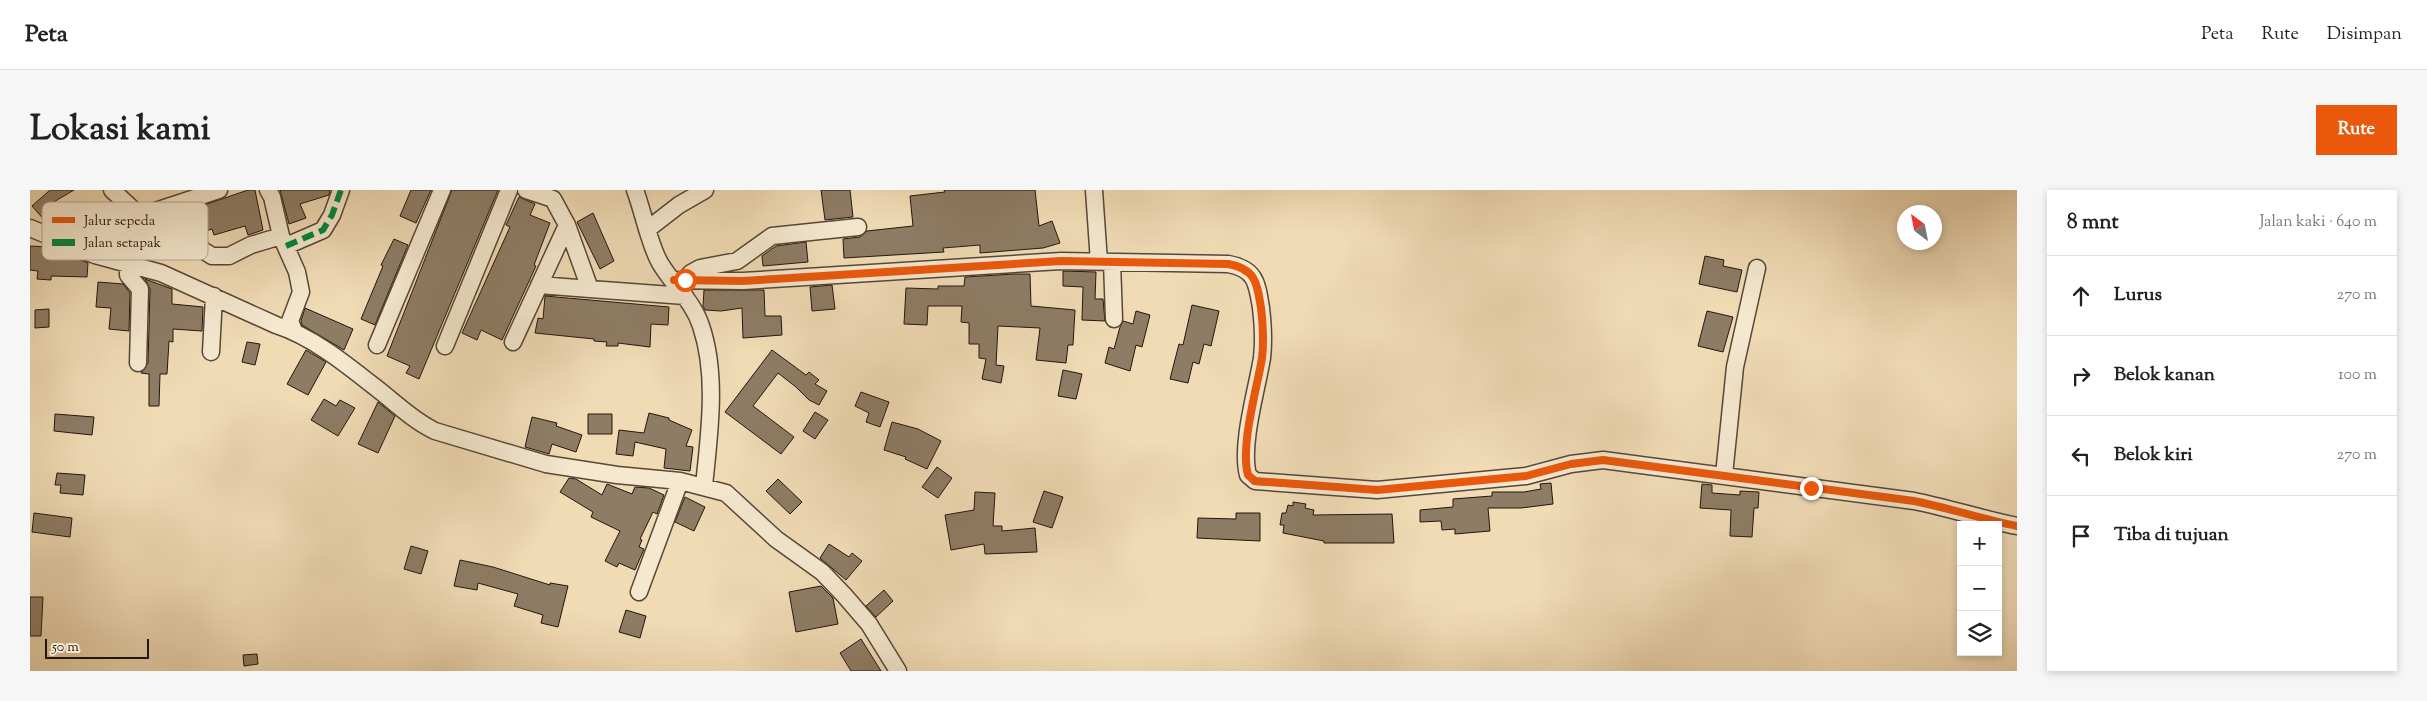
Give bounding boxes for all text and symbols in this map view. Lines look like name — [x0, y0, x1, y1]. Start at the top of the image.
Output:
text: Peta — [25, 18, 68, 52]
text: Peta — [2201, 22, 2233, 48]
text: Rute — [2261, 22, 2299, 48]
text: Disimpan — [2327, 22, 2402, 48]
text: Lokasi kami — [30, 105, 211, 156]
button: Rute — [2316, 105, 2397, 155]
legend — [42, 202, 208, 260]
north arrow — [1897, 205, 1942, 250]
text: 8 mnt — [2067, 208, 2119, 238]
text: Jalan kaki · 640 m — [2259, 211, 2377, 234]
text: Jalur sepeda — [83, 212, 156, 232]
text: Jalan setapak — [83, 234, 161, 254]
route start — [674, 269, 697, 292]
icon: ahead — [2067, 282, 2095, 310]
text: Lurus — [2114, 282, 2162, 309]
text: 270 m — [2337, 284, 2377, 307]
icon: right — [2067, 362, 2095, 390]
text: Belok kanan — [2114, 362, 2215, 389]
text: 100 m — [2338, 364, 2377, 387]
icon: left — [2067, 442, 2095, 470]
text: Belok kiri — [2114, 442, 2193, 469]
text: 270 m — [2337, 444, 2377, 467]
route end — [1800, 477, 1823, 500]
map controls — [1957, 521, 2002, 656]
button: + — [1957, 521, 2002, 566]
icon: arrive — [2067, 522, 2095, 550]
text: Tiba di tujuan — [2114, 522, 2229, 549]
button: − — [1957, 566, 2002, 611]
button: layers — [1957, 611, 2002, 656]
scale bar — [45, 636, 149, 659]
text: 50 m — [52, 638, 79, 658]

